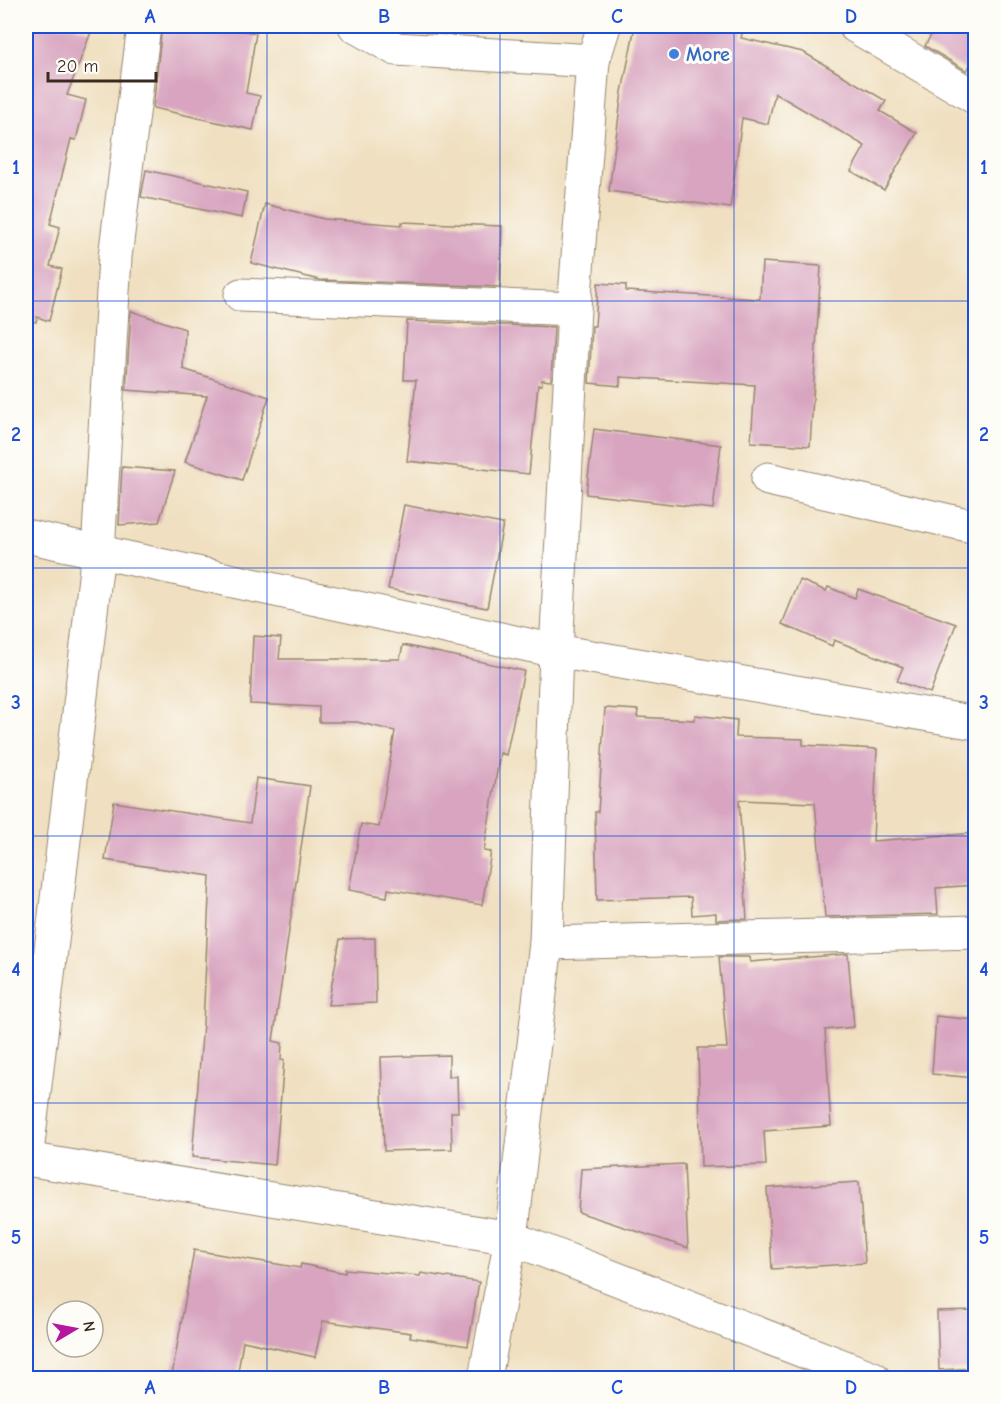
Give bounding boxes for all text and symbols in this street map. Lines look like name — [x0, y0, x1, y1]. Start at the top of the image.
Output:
text: A — [144, 5, 156, 28]
text: B — [378, 5, 390, 28]
text: C — [611, 5, 623, 28]
text: D — [845, 5, 857, 28]
place label: More — [686, 43, 730, 66]
scale bar — [48, 45, 156, 83]
marker: More — [667, 47, 681, 61]
text: 20 m — [57, 56, 98, 77]
text: 1 — [12, 156, 20, 179]
text: 1 — [980, 156, 988, 179]
text: 2 — [11, 423, 21, 446]
text: 2 — [979, 423, 989, 446]
text: 3 — [11, 691, 21, 714]
text: 3 — [979, 691, 989, 714]
text: 4 — [11, 958, 21, 981]
text: 4 — [979, 958, 989, 981]
text: 5 — [11, 1226, 21, 1249]
text: 5 — [979, 1226, 989, 1249]
north arrow — [45, 1299, 105, 1359]
text: N — [79, 1320, 99, 1333]
text: A — [144, 1376, 156, 1399]
text: B — [378, 1376, 390, 1399]
text: C — [611, 1376, 623, 1399]
text: D — [845, 1376, 857, 1399]

